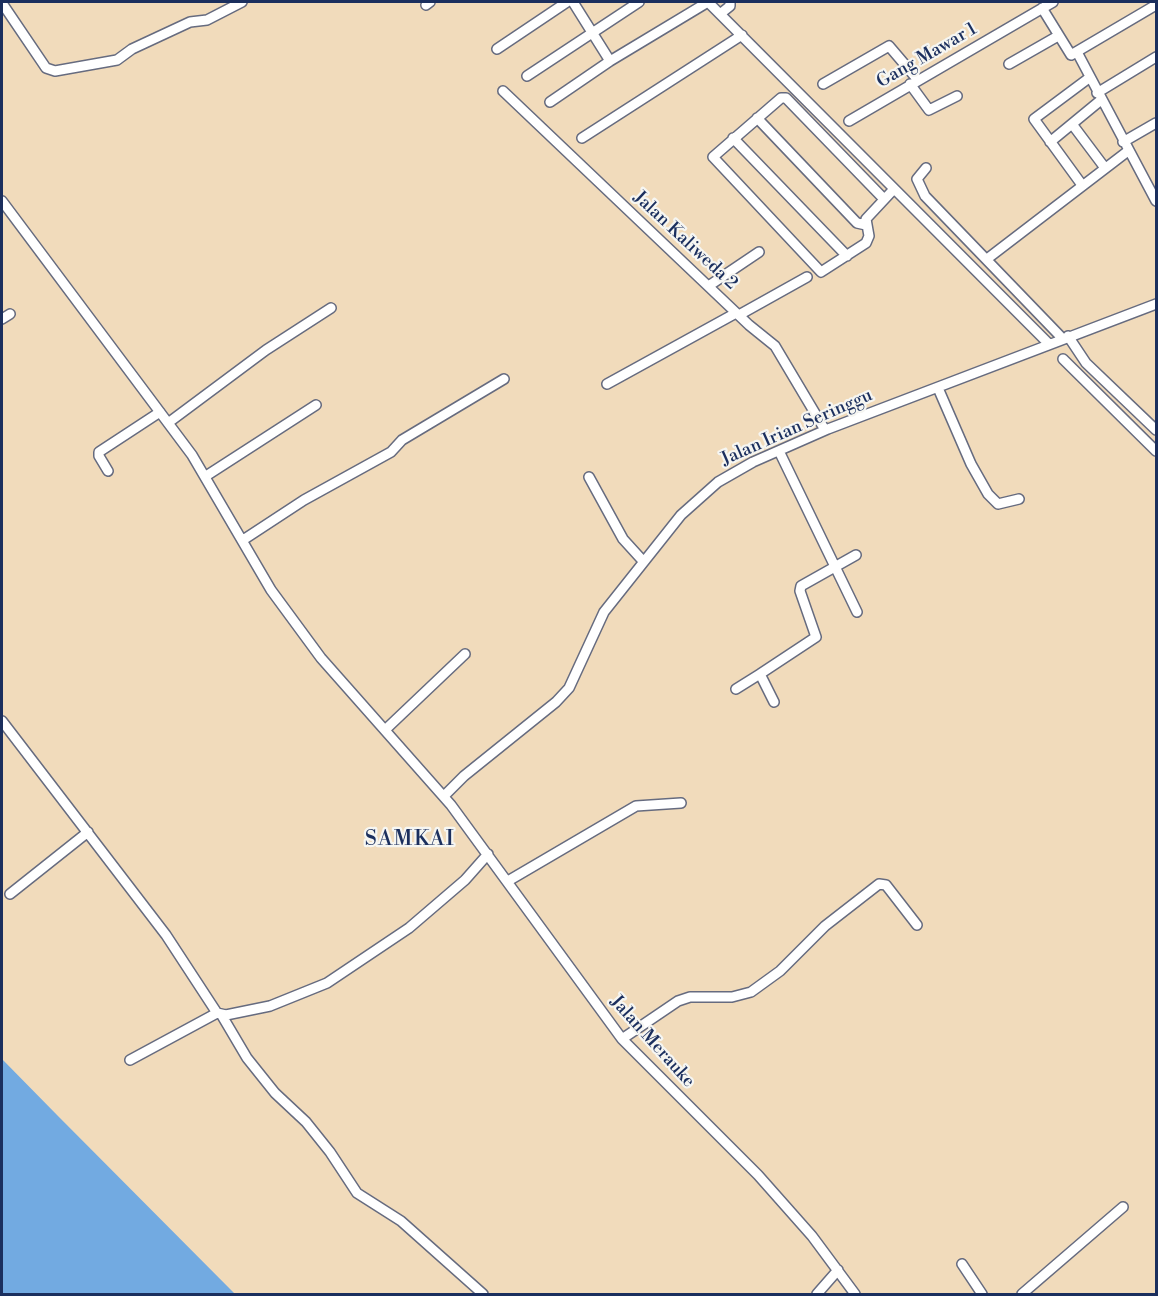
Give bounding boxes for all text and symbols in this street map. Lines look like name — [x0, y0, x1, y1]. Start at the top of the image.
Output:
street label: Gang Mawar 1 — [873, 19, 981, 93]
street label: Jalan Kaliweda 2 — [628, 187, 742, 295]
street label: Jalan Irian Seringgu — [718, 385, 876, 471]
district label: SAMKAI — [365, 827, 455, 853]
street label: Jalan Merauke — [605, 992, 699, 1092]

